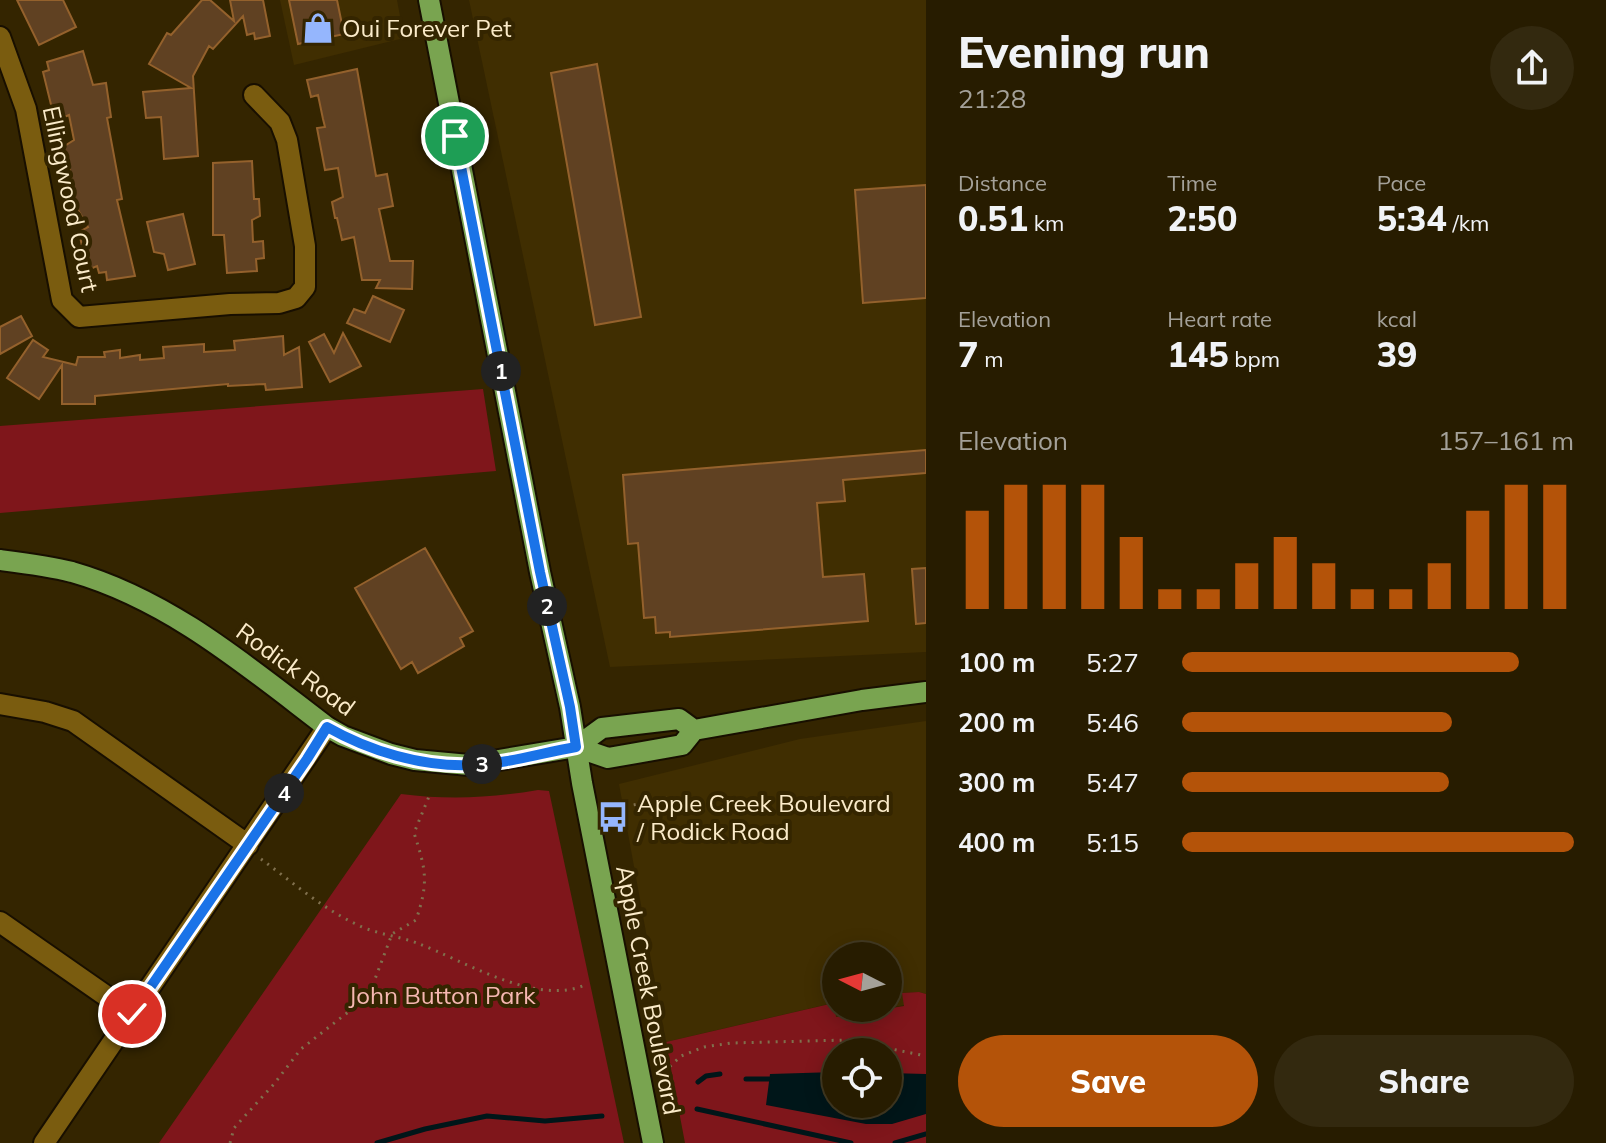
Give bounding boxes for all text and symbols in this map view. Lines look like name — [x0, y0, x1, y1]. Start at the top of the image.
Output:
shop icon: Oui Forever Pet — [301, 11, 335, 45]
place label: Oui Forever Pet — [342, 13, 512, 43]
text: Evening run — [958, 24, 1210, 79]
button: share — [1490, 26, 1574, 110]
text: 21:28 — [958, 82, 1026, 115]
pin — [421, 102, 489, 170]
street label: Ellingwood Court — [37, 103, 105, 295]
icon: arrive — [433, 114, 477, 158]
text: Distance — [958, 169, 1047, 197]
text: Time — [1167, 169, 1217, 197]
text: Pace — [1377, 169, 1426, 197]
text: 0.51 — [958, 197, 1028, 240]
text: 2:50 — [1167, 197, 1237, 240]
text: 5:34 — [1377, 197, 1447, 240]
text: km — [1028, 209, 1064, 237]
text: /km — [1447, 209, 1489, 237]
text: Elevation — [958, 305, 1051, 333]
text: Heart rate — [1167, 305, 1272, 333]
text: kcal — [1377, 305, 1417, 333]
text: 7 — [958, 333, 978, 376]
text: 145 — [1167, 333, 1229, 376]
text: 39 — [1377, 333, 1417, 376]
text: m — [978, 345, 1003, 373]
text: bpm — [1229, 345, 1280, 373]
pin: 1 — [481, 351, 521, 391]
text: 1 — [494, 357, 508, 385]
text: Elevation — [958, 424, 1068, 457]
text: 157–161 m — [1438, 424, 1574, 457]
pin: 2 — [527, 586, 567, 626]
text: 2 — [540, 592, 554, 620]
street label: Rodick Road — [231, 616, 361, 722]
text: 100 m — [958, 646, 1035, 679]
text: 5:27 — [1086, 646, 1139, 679]
text: 200 m — [958, 706, 1035, 739]
text: 5:46 — [1086, 706, 1139, 739]
pin: 3 — [462, 744, 502, 784]
text: 3 — [475, 750, 489, 778]
text: 300 m — [958, 766, 1035, 799]
text: 5:47 — [1086, 766, 1139, 799]
pin: 4 — [264, 773, 304, 813]
text: 4 — [277, 779, 291, 807]
place label: Apple Creek Boulevard / Rodick Road — [636, 788, 891, 846]
bus stop icon: Apple Creek Boulevard / Rodick Road — [596, 800, 630, 834]
text: 400 m — [958, 826, 1035, 859]
text: 5:15 — [1086, 826, 1139, 859]
street label: Apple Creek Boulevard — [610, 863, 688, 1117]
north arrow — [822, 942, 902, 1022]
map controls — [822, 942, 902, 1118]
pin — [98, 980, 166, 1048]
park label: John Button Park — [348, 980, 536, 1010]
icon: check — [110, 992, 154, 1036]
button: Save — [958, 1035, 1258, 1127]
button: Share — [1274, 1035, 1574, 1127]
button: locate — [822, 1038, 902, 1118]

